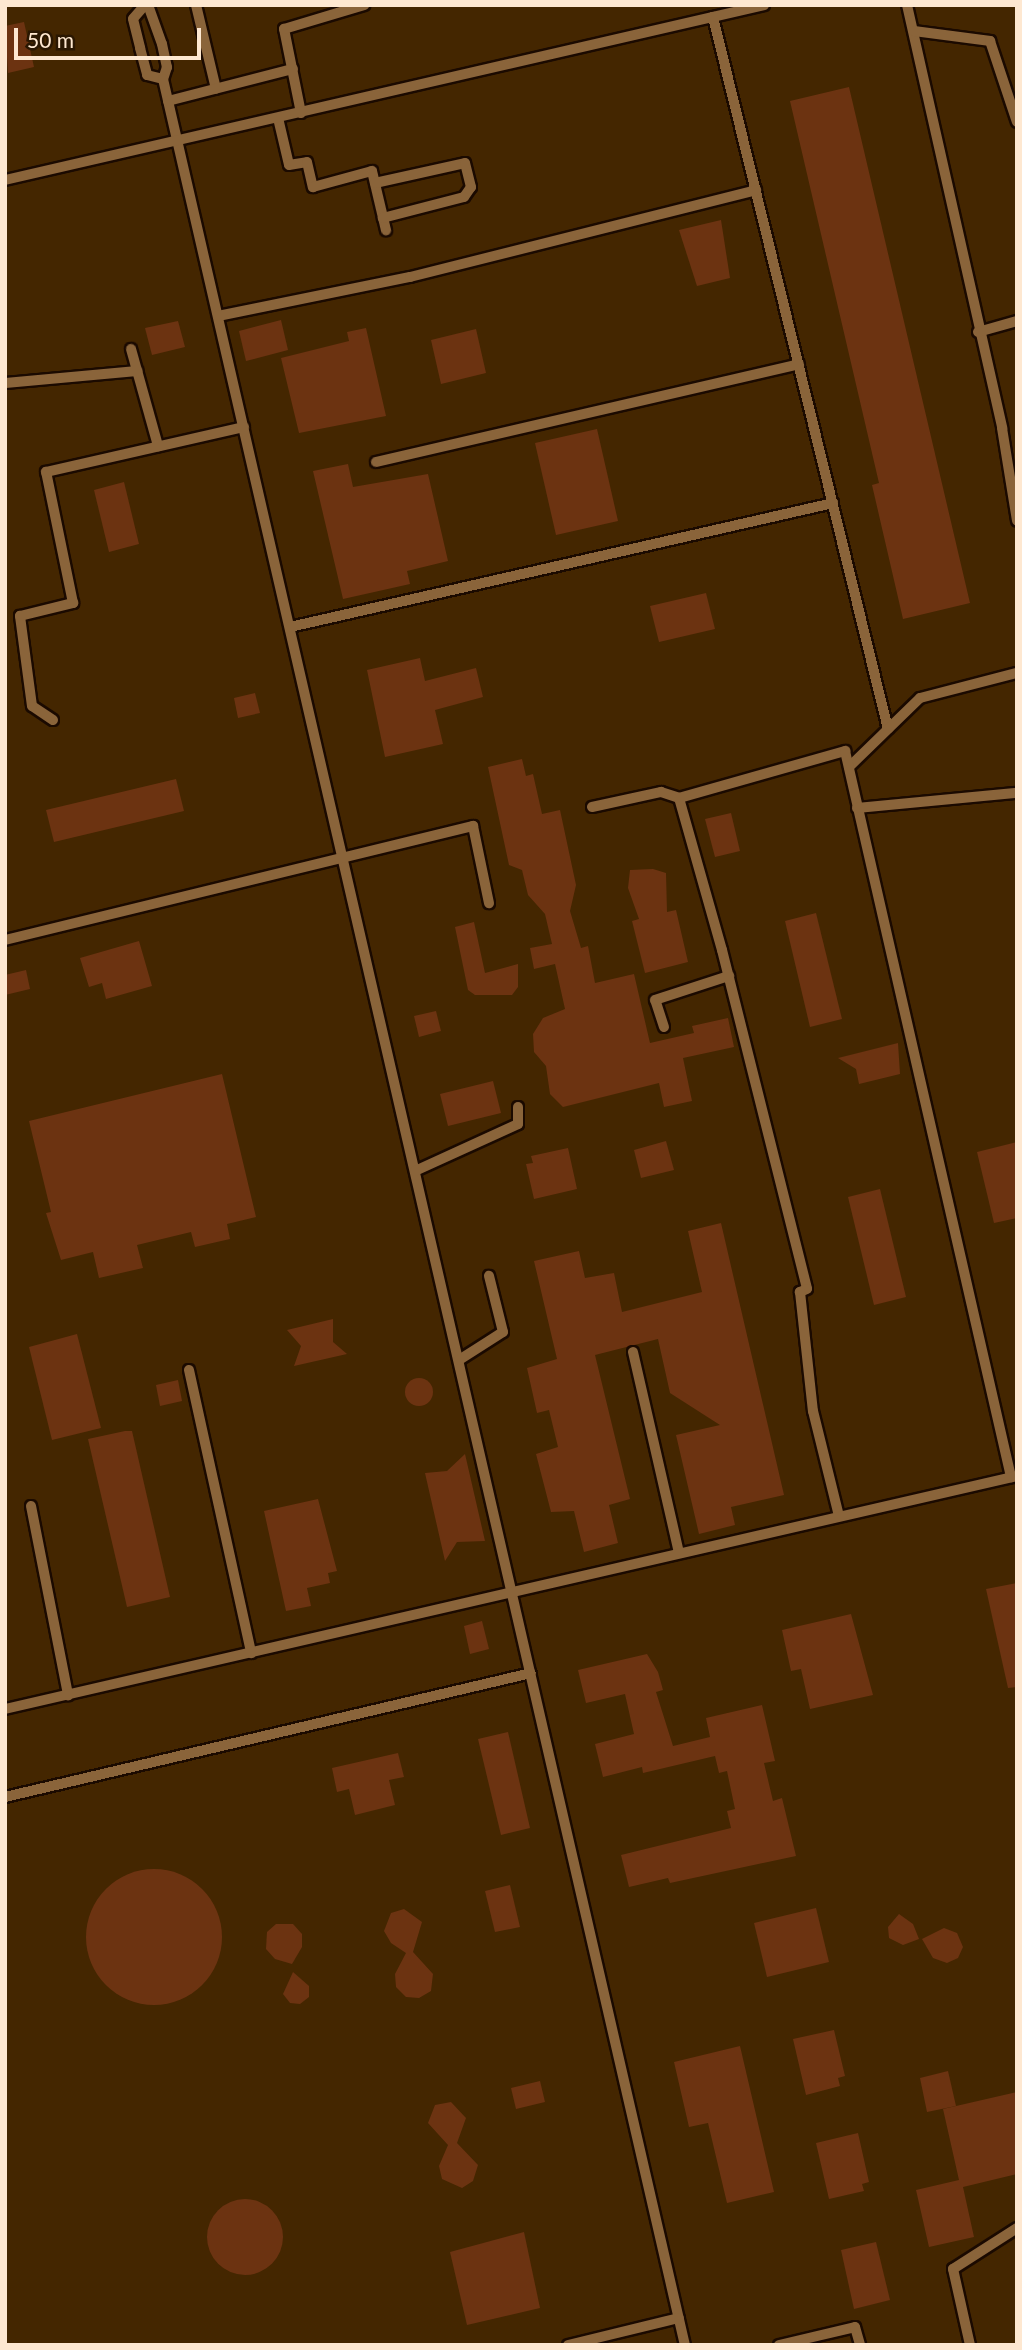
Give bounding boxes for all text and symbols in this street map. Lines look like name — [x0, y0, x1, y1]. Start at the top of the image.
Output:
scale bar — [18, 14, 205, 58]
text: 50 m — [27, 27, 74, 52]

